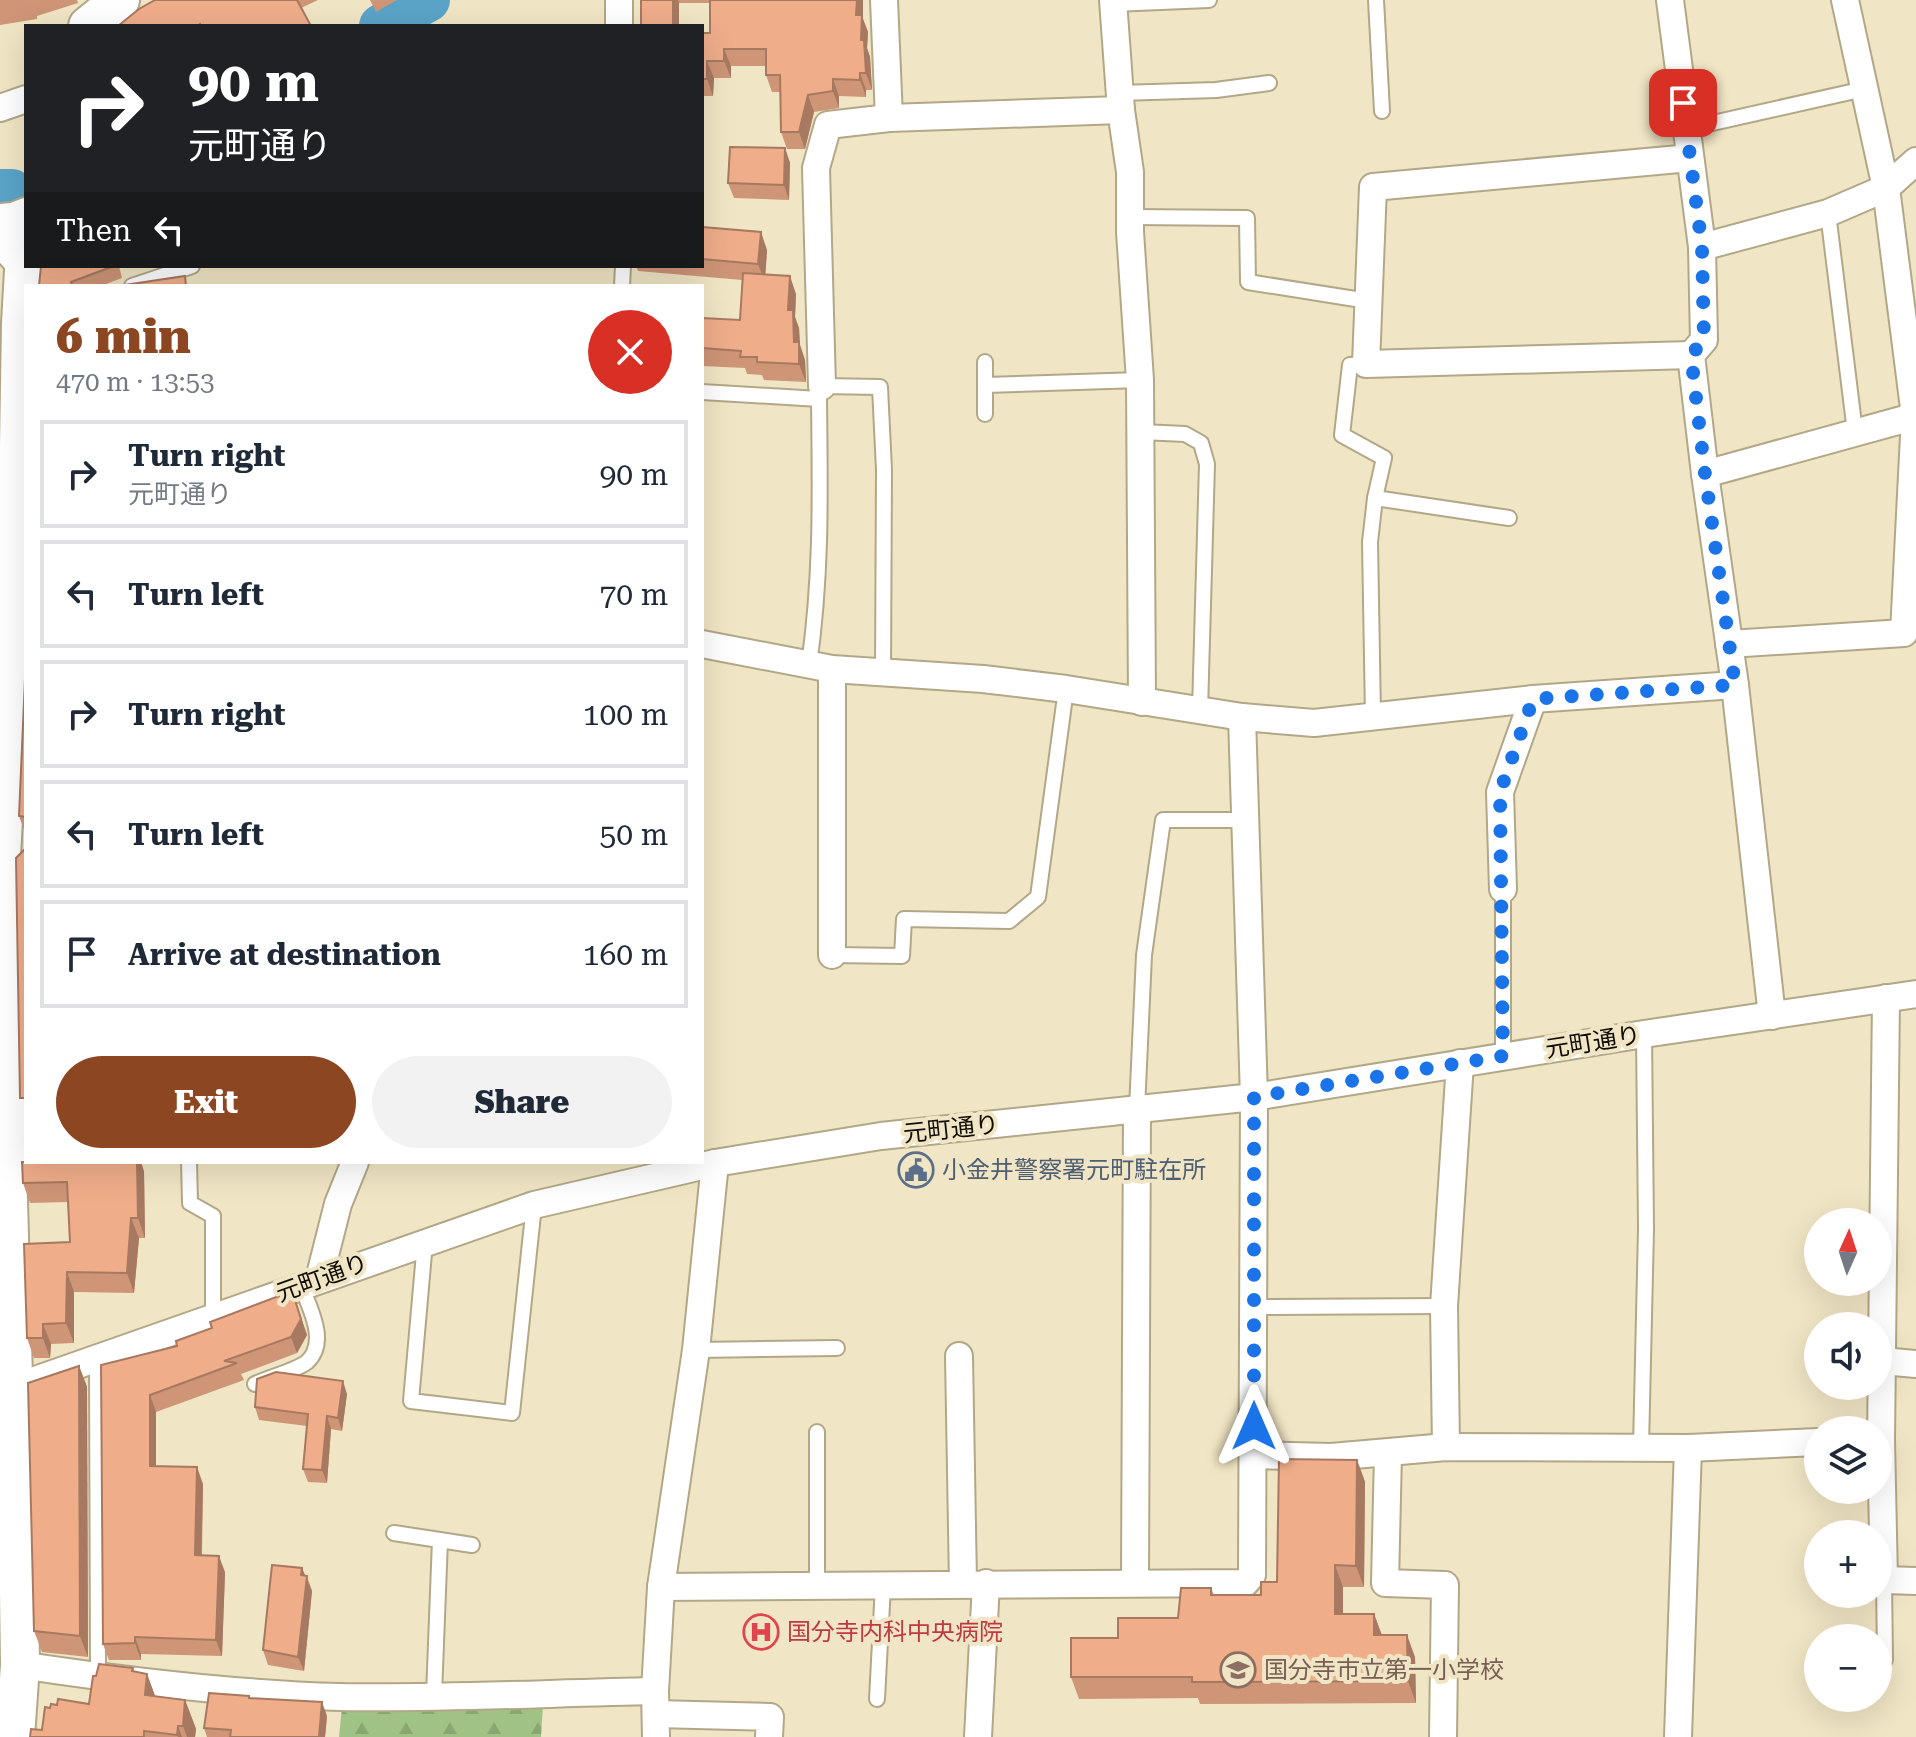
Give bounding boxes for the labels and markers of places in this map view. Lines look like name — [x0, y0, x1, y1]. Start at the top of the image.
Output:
pin — [1649, 69, 1717, 137]
public building icon: 小金井警察署元町駐在所 — [897, 1151, 935, 1189]
place label: 小金井警察署元町駐在所 — [942, 1156, 1206, 1184]
hospital icon: 国分寺内科中央病院 — [742, 1613, 780, 1651]
place label: 国分寺内科中央病院 — [787, 1618, 1003, 1646]
school or university icon: 国分寺市立第一小学校 — [1219, 1651, 1257, 1689]
place label: 国分寺市立第一小学校 — [1264, 1656, 1504, 1684]

